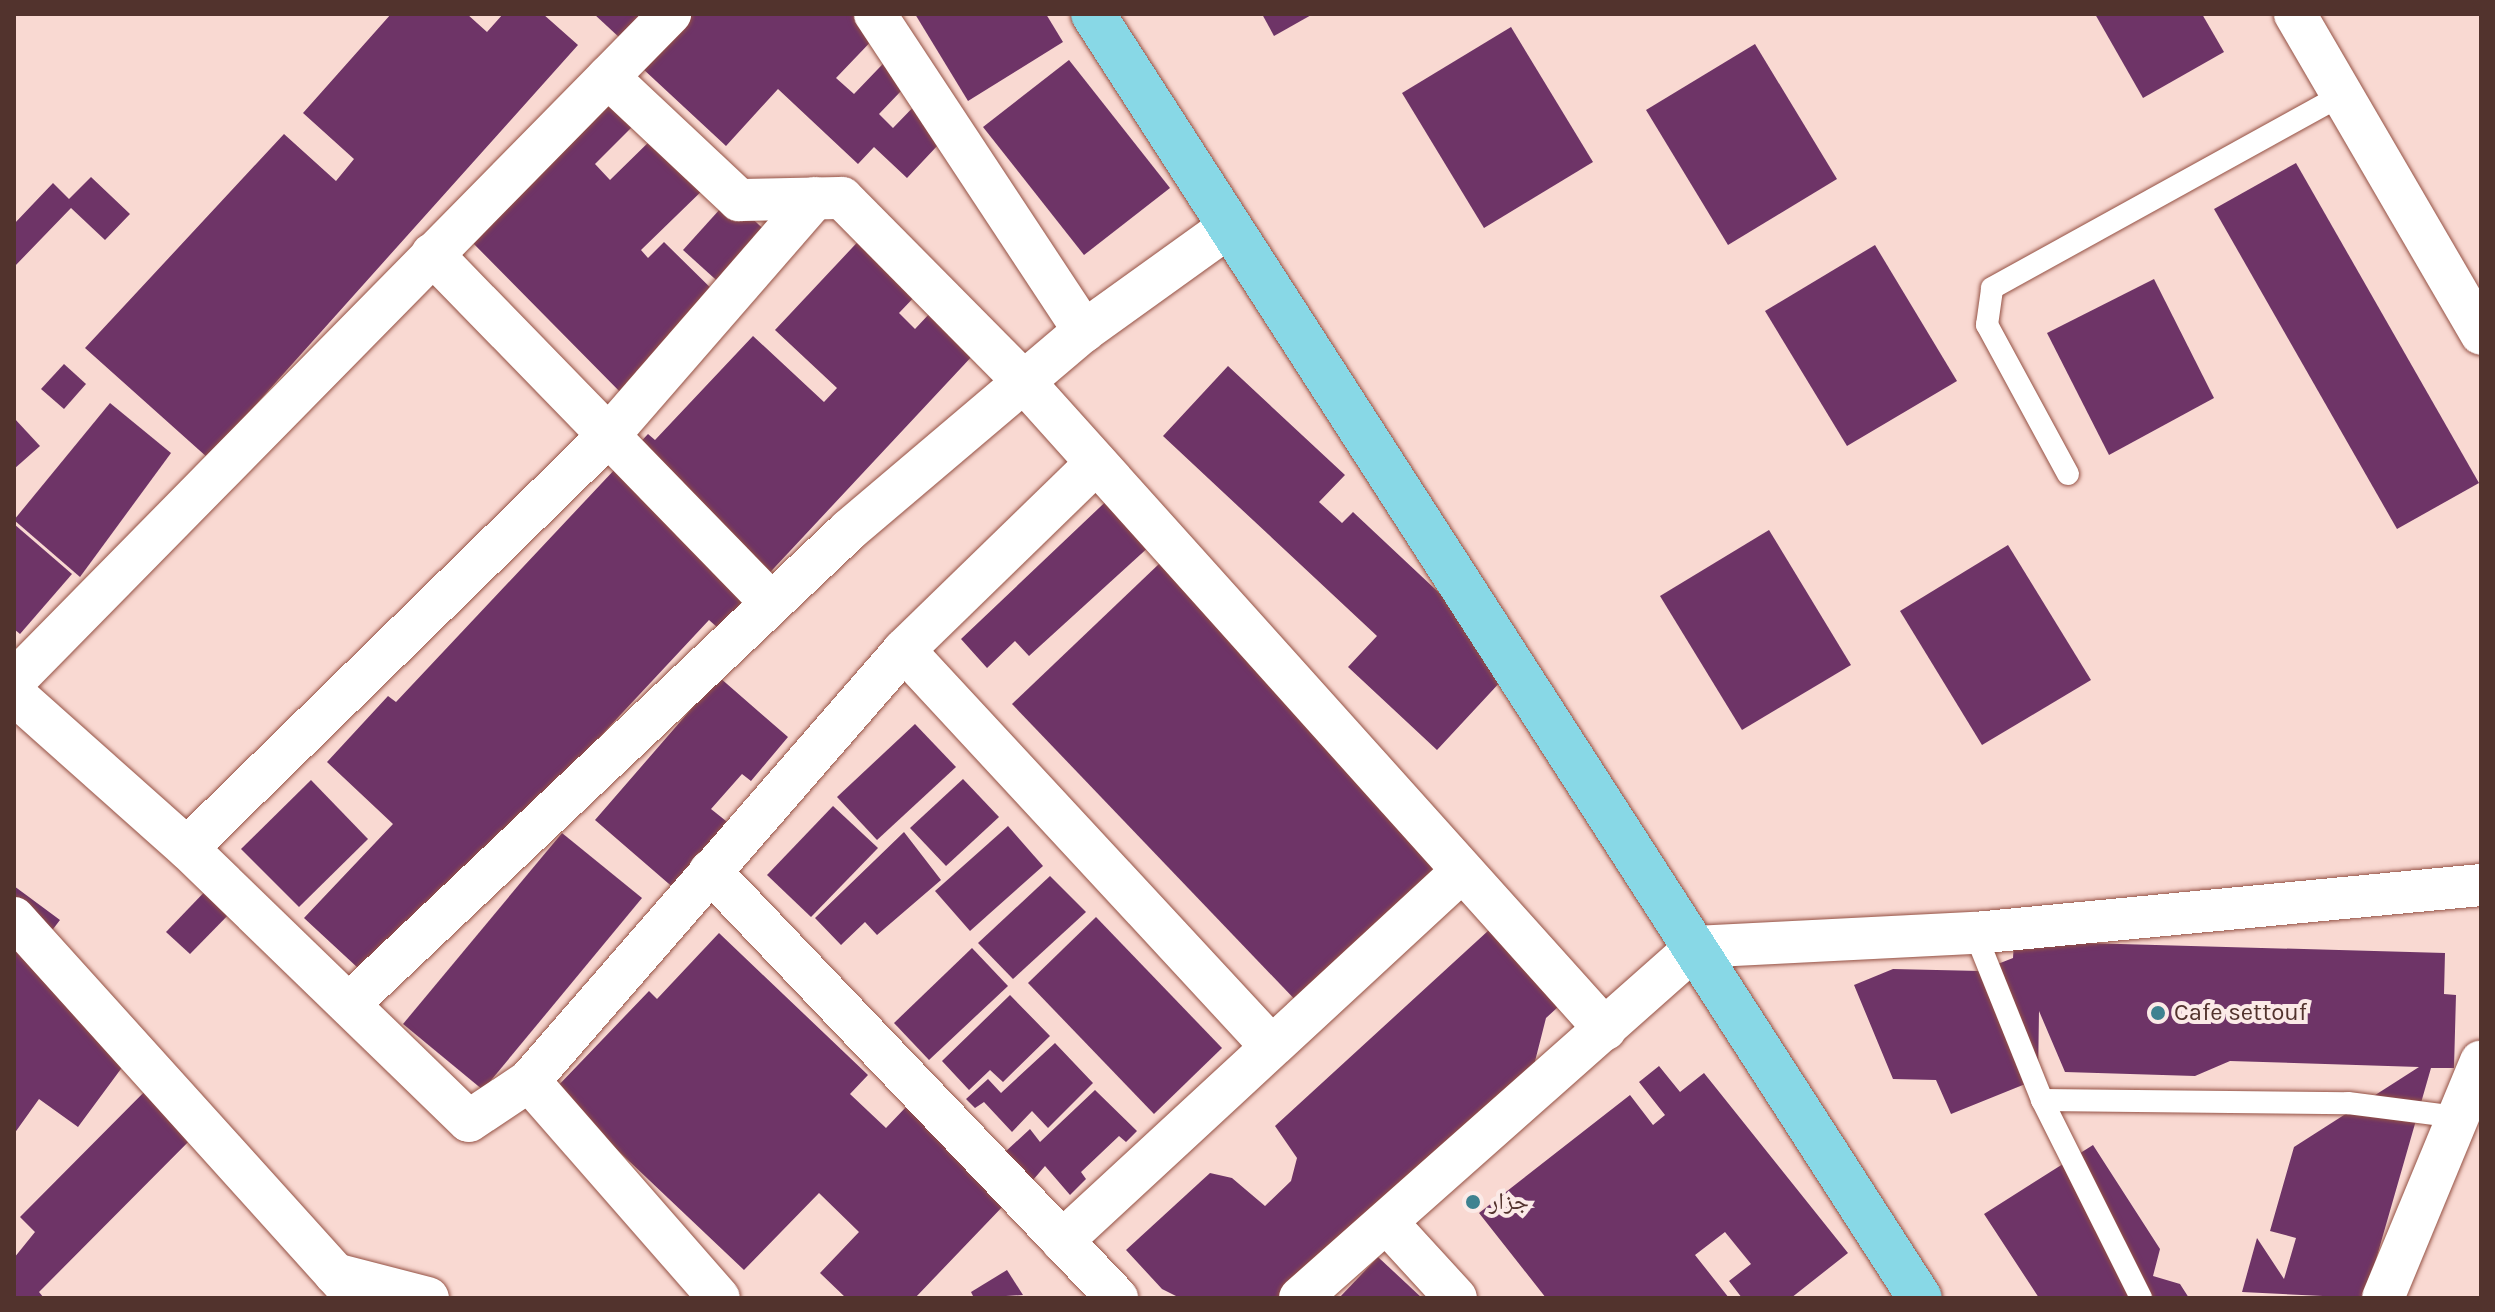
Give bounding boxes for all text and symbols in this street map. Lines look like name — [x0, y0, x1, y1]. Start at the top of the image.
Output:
place label: Cafe settouf — [2174, 999, 2307, 1027]
marker: Cafe settouf — [2149, 1004, 2167, 1022]
place label: جزار — [1489, 1188, 1529, 1216]
marker: جزار — [1464, 1193, 1482, 1211]

